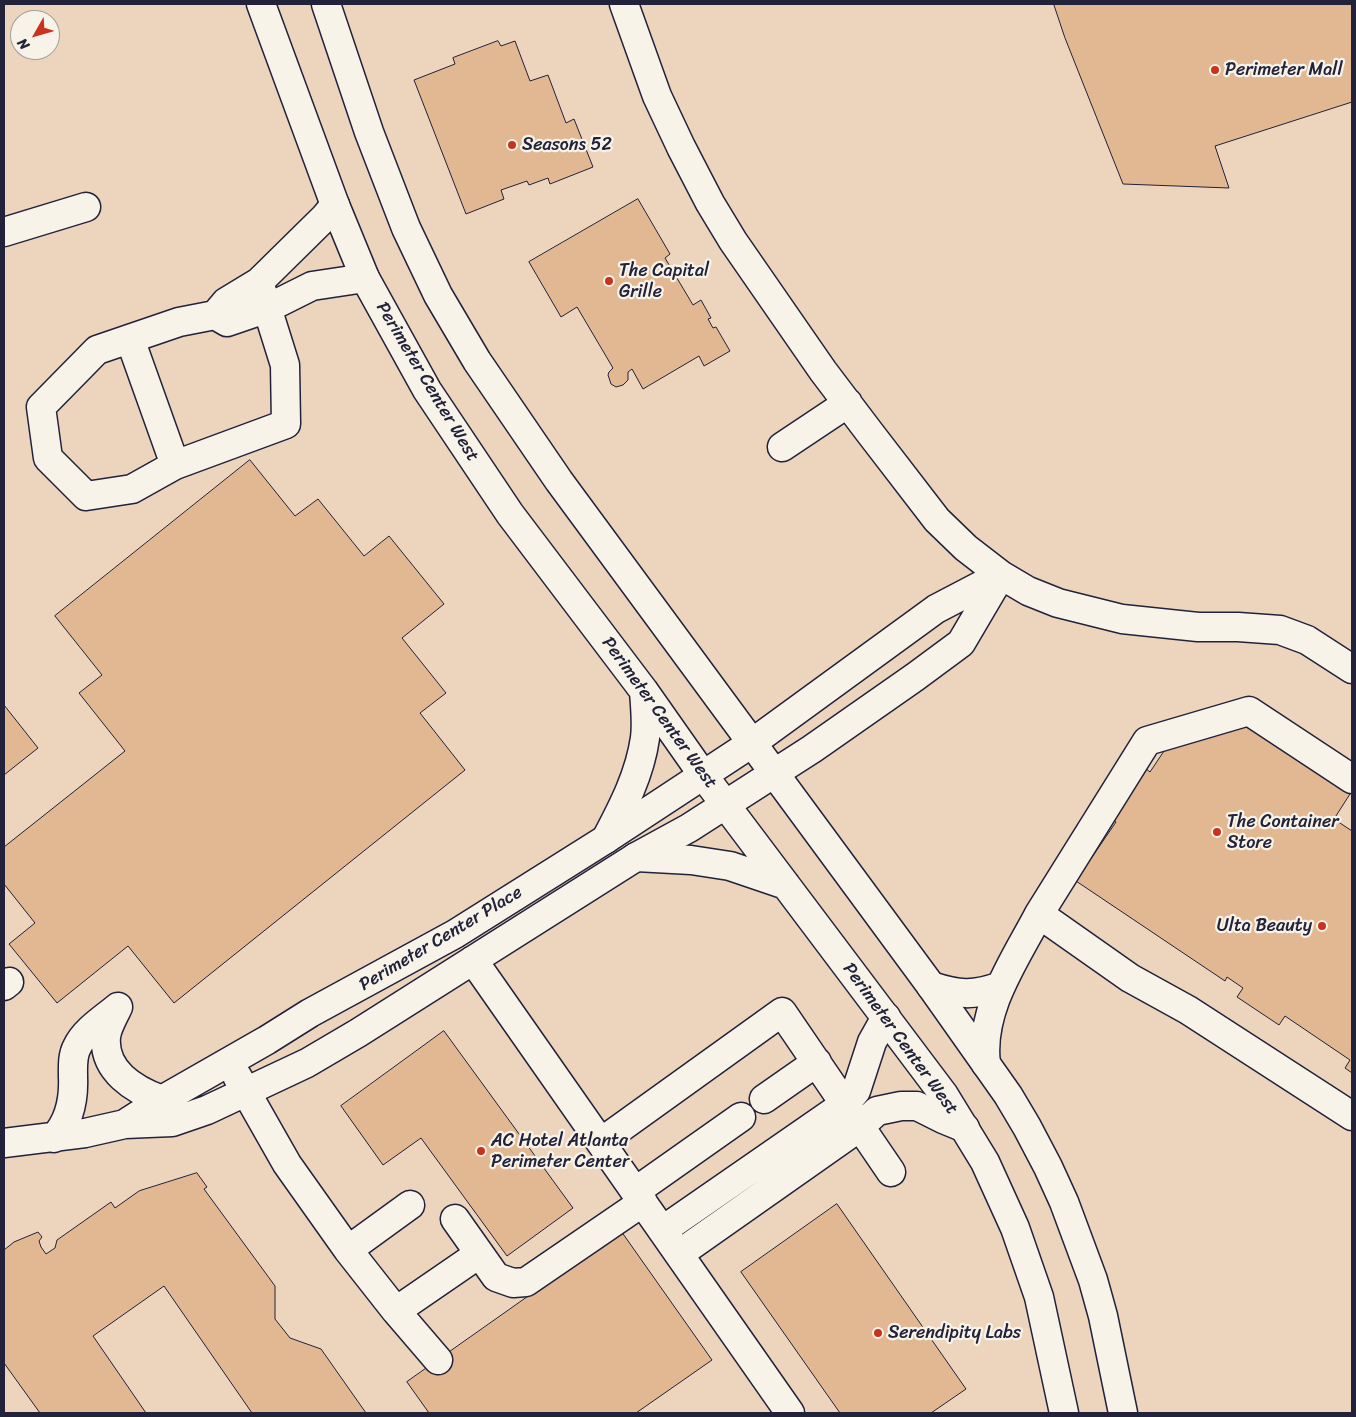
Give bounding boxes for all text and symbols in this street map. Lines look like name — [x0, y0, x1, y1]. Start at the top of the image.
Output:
north arrow — [10, 10, 60, 60]
text: N — [11, 32, 36, 55]
place label: Perimeter Mall — [1225, 59, 1343, 81]
marker: Perimeter Mall — [1209, 64, 1221, 76]
place label: Seasons 52 — [522, 134, 612, 156]
marker: Seasons 52 — [506, 139, 518, 151]
place label: The Capital Grille — [619, 260, 709, 302]
marker: The Capital Grille — [603, 275, 615, 287]
street label: Perimeter Center West — [371, 298, 483, 466]
street label: Perimeter Center West — [597, 633, 721, 793]
place label: The Container Store — [1227, 811, 1339, 854]
marker: The Container Store — [1211, 826, 1223, 838]
street label: Perimeter Center Place — [356, 882, 526, 996]
place label: Ulta Beauty — [1217, 915, 1312, 937]
marker: Ulta Beauty — [1316, 920, 1328, 932]
street label: Perimeter Center West — [838, 959, 962, 1119]
place label: AC Hotel Atlanta Perimeter Center — [491, 1130, 629, 1172]
marker: AC Hotel Atlanta Perimeter Center — [475, 1145, 487, 1157]
place label: Serendipity Labs — [888, 1322, 1021, 1344]
marker: Serendipity Labs — [872, 1327, 884, 1339]

